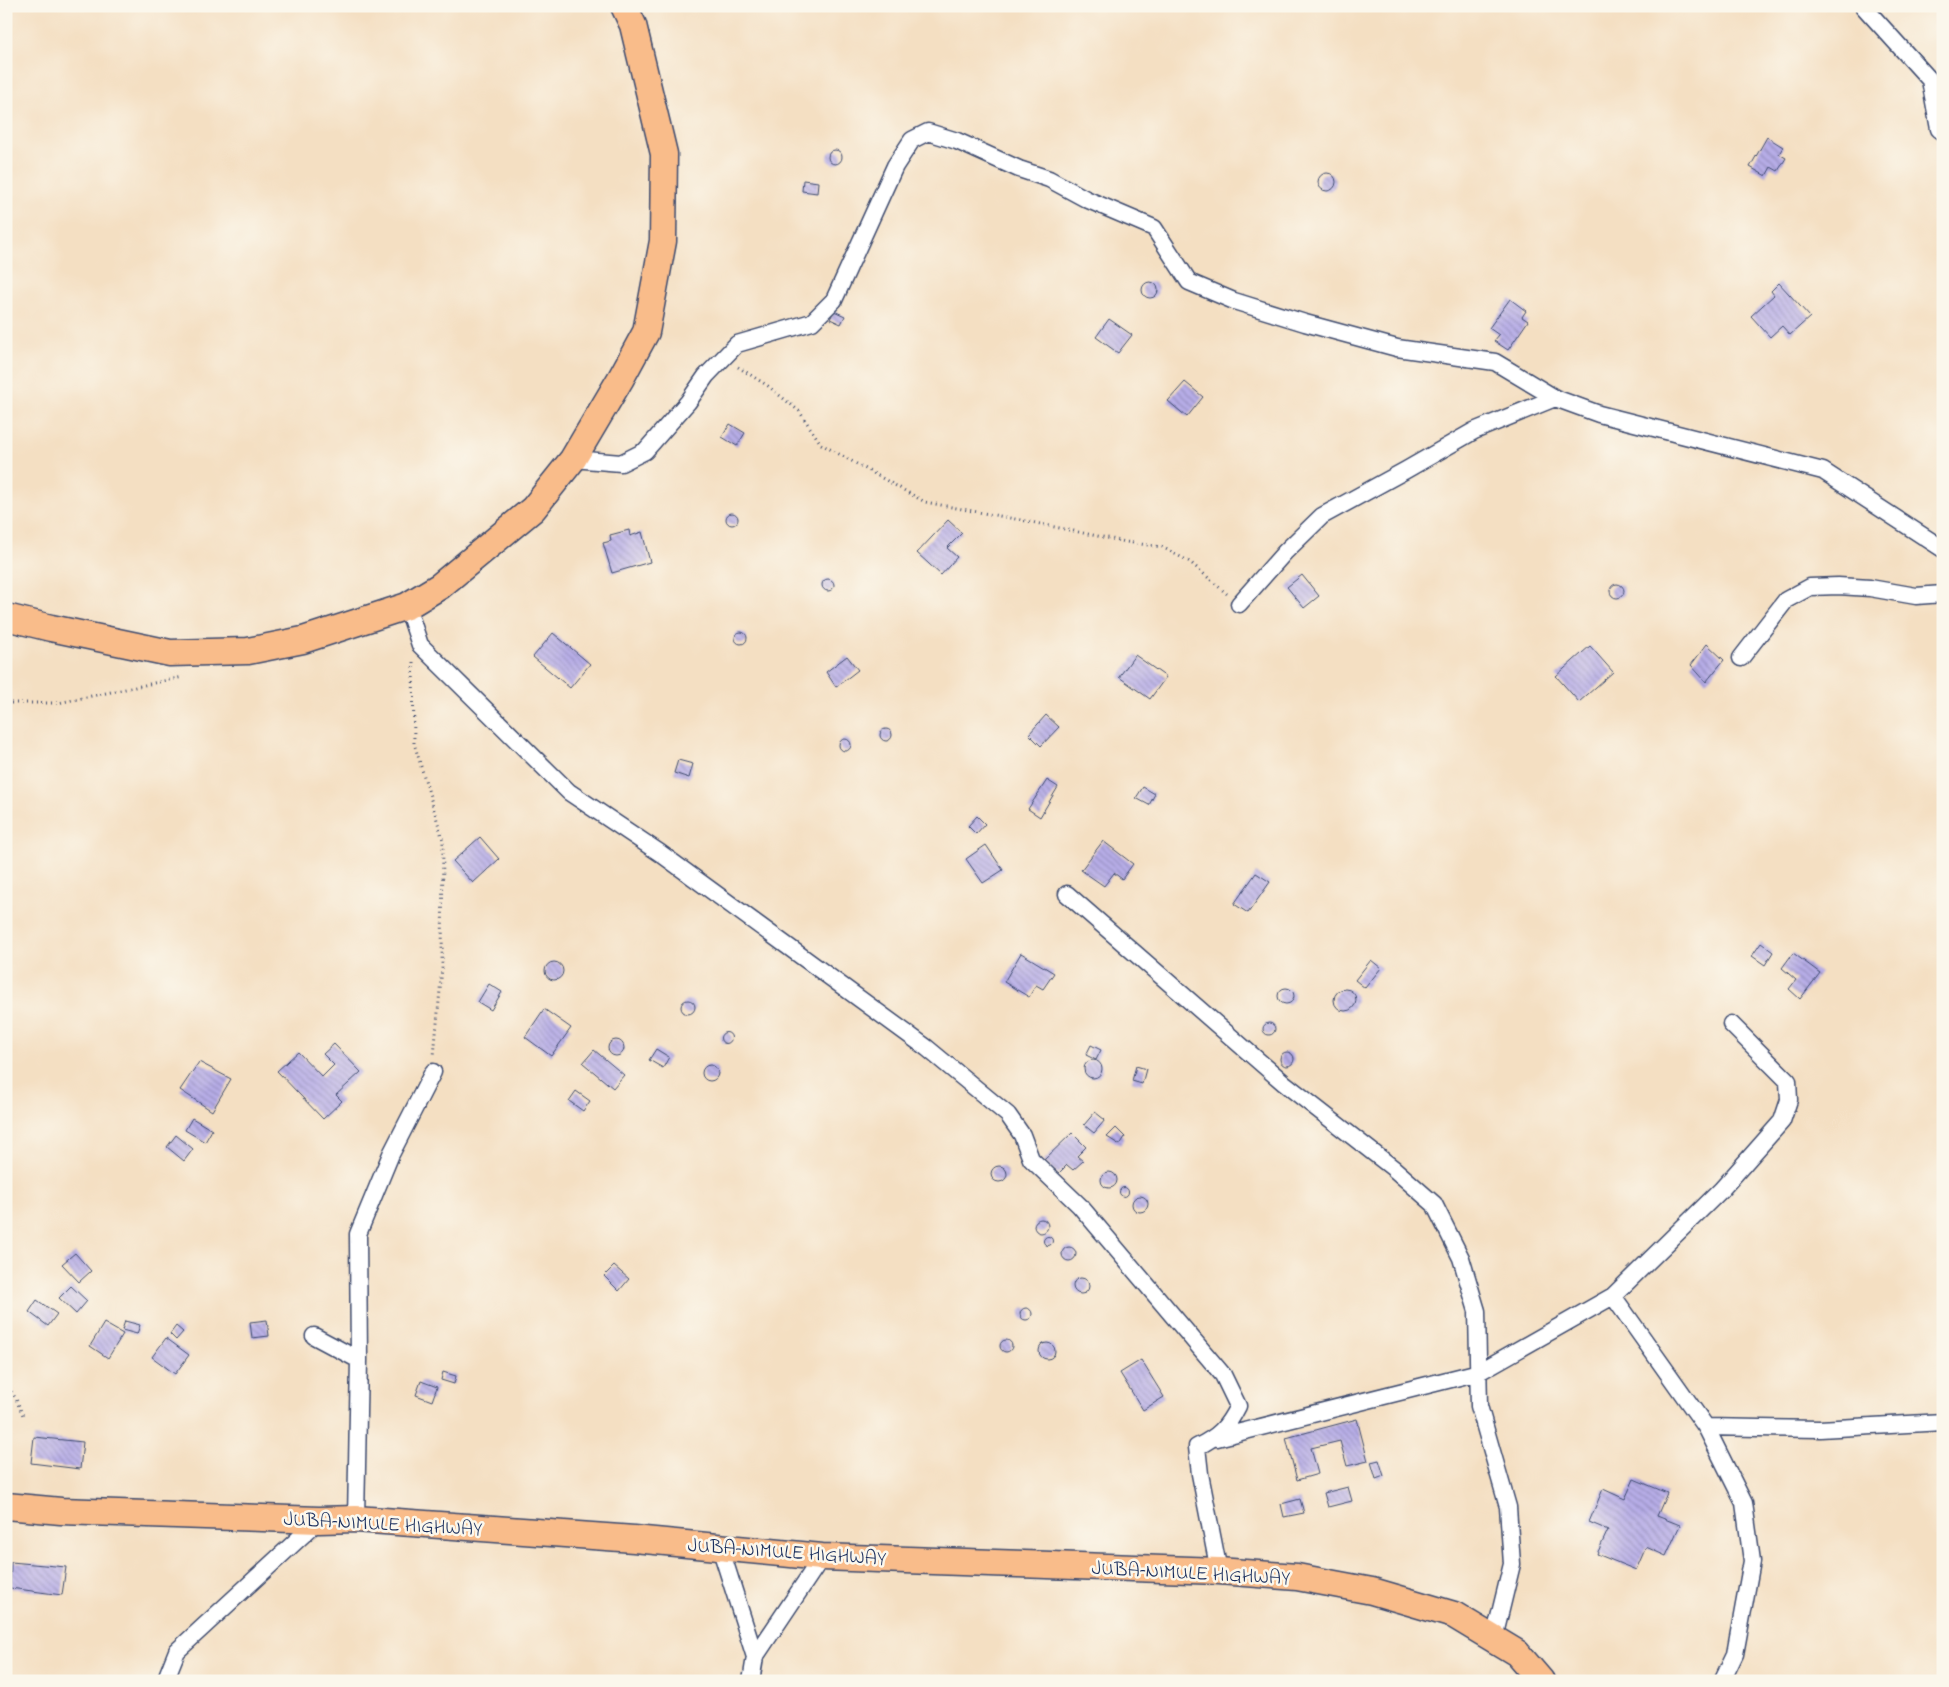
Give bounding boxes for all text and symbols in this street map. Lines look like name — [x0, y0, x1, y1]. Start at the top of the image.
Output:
street label: JUBA–NIMULE HIGHWAY — [283, 1506, 483, 1545]
street label: JUBA–NIMULE HIGHWAY — [687, 1532, 887, 1575]
street label: JUBA–NIMULE HIGHWAY — [1091, 1555, 1291, 1594]

